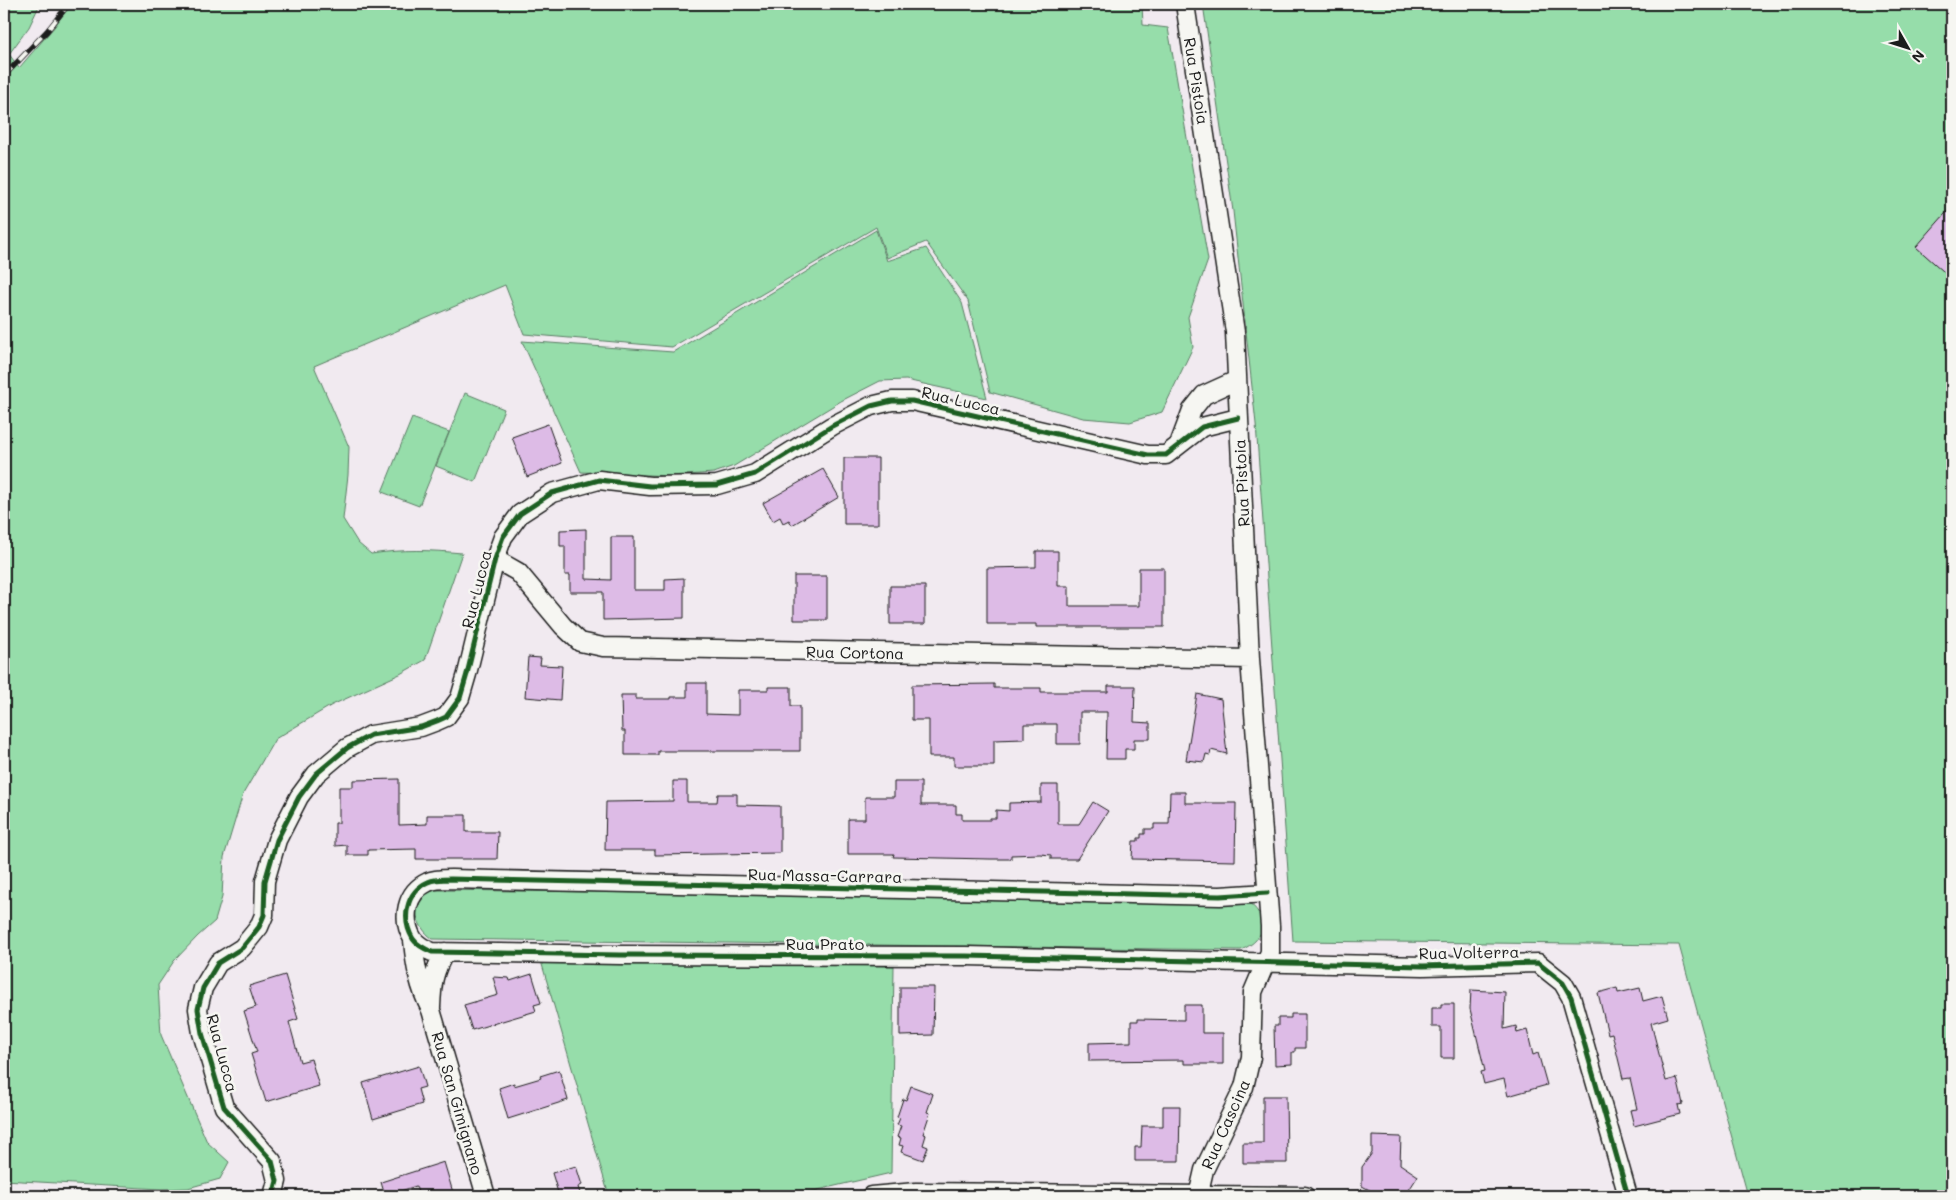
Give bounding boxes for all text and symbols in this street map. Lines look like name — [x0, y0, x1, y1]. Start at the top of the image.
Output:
north arrow — [1884, 22, 1934, 72]
street label: Rua Pistoia — [1180, 36, 1214, 126]
text: N — [1908, 46, 1929, 67]
street label: Rua Lucca — [920, 381, 1002, 419]
street label: Rua Pistoia — [1228, 439, 1254, 527]
street label: Rua Lucca — [456, 548, 496, 630]
street label: Rua Cortona — [806, 641, 904, 663]
street label: Rua Massa-Carrara — [748, 863, 902, 887]
street label: Rua Prato — [786, 933, 864, 954]
street label: Rua Volterra — [1418, 941, 1520, 963]
street label: Rua Lucca — [202, 1012, 244, 1094]
street label: Rua San Gimignano — [428, 1029, 488, 1177]
street label: Rua Cascina — [1196, 1076, 1254, 1172]

